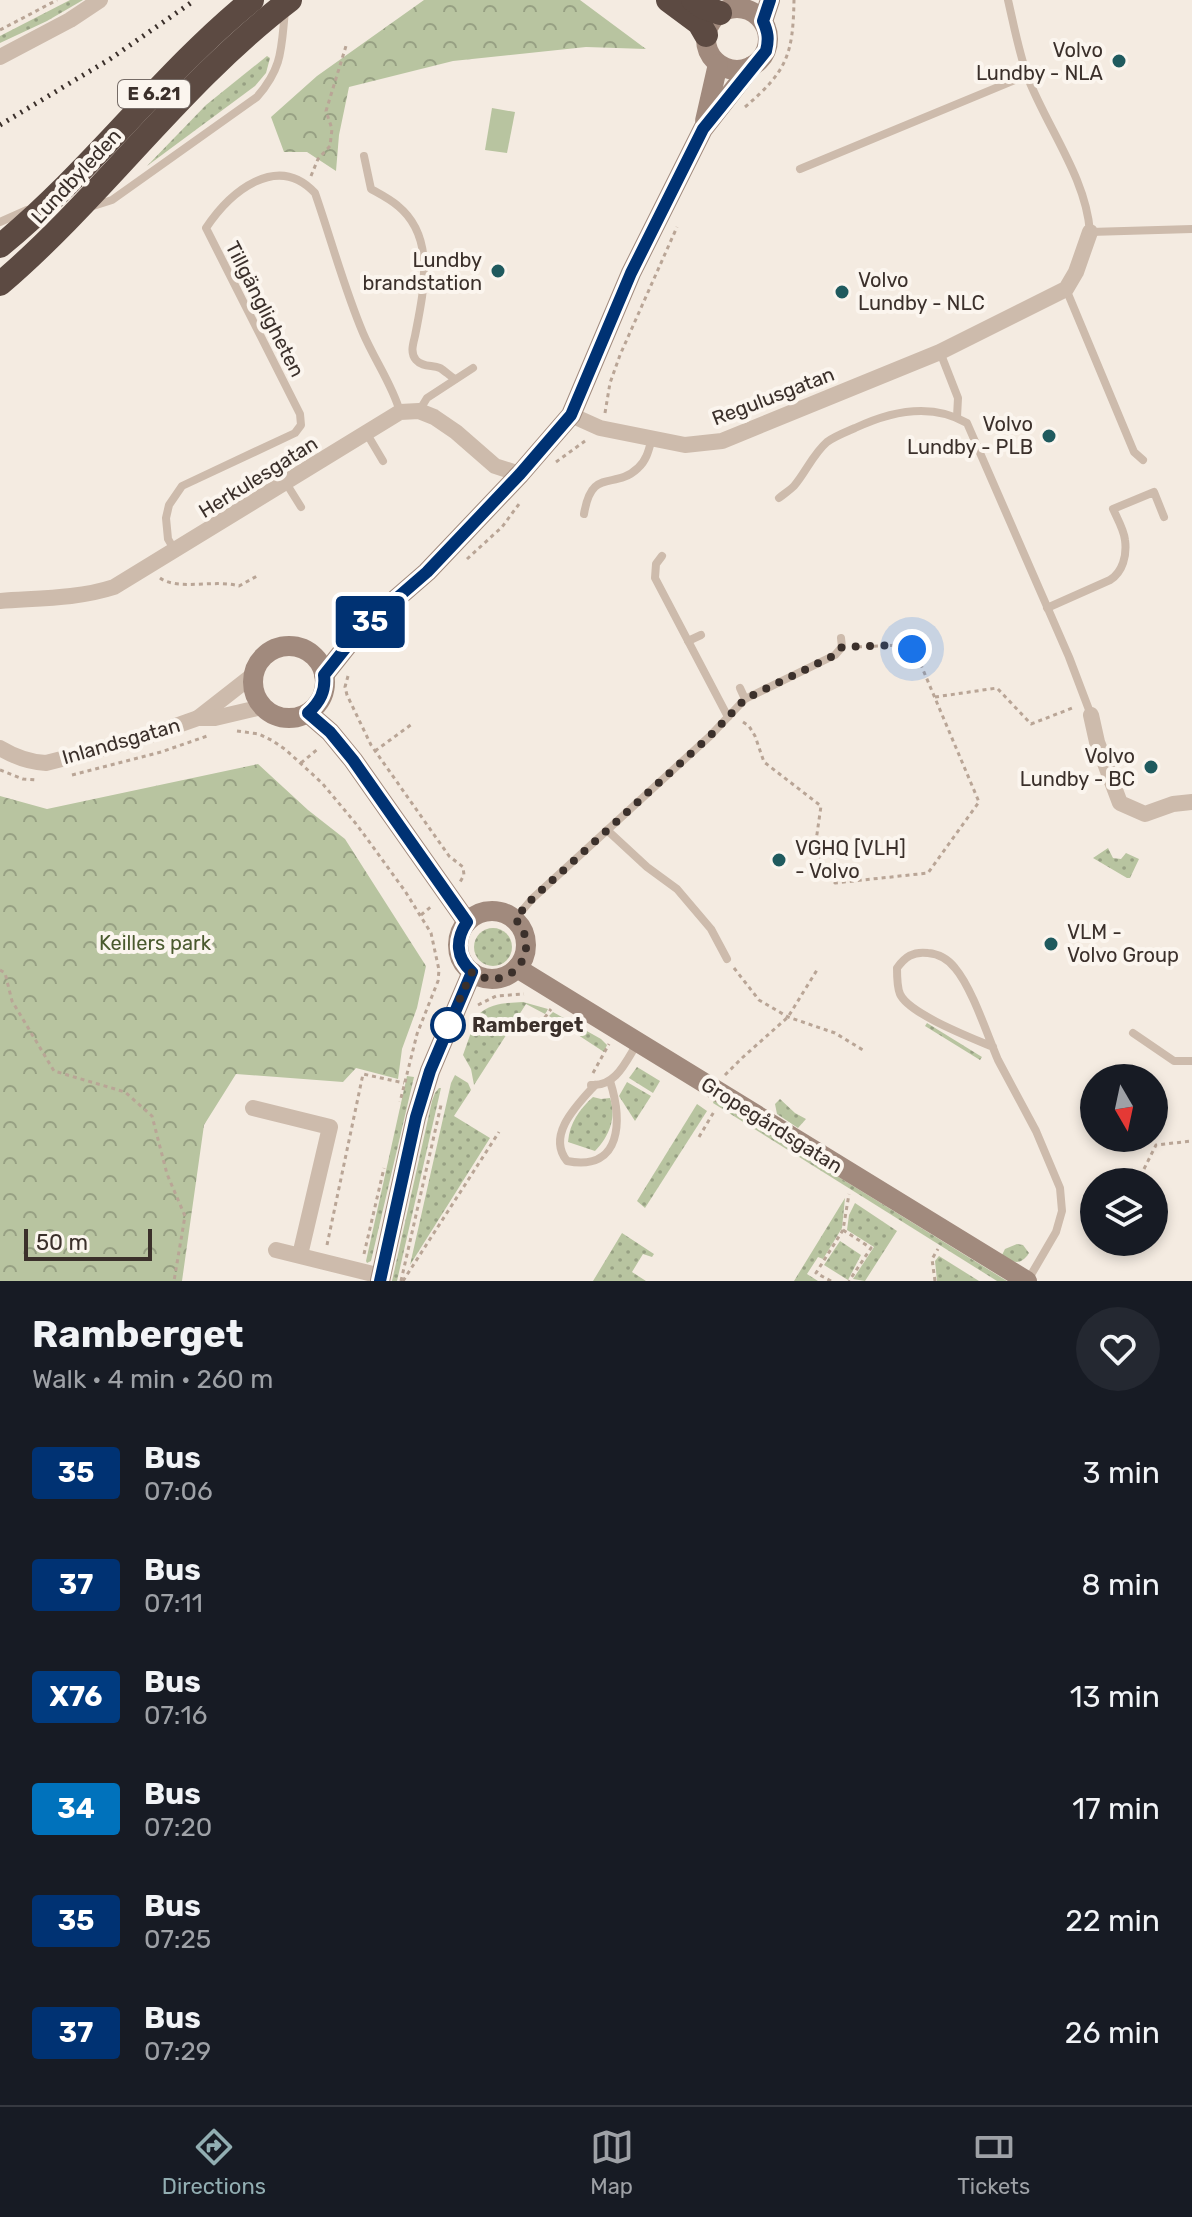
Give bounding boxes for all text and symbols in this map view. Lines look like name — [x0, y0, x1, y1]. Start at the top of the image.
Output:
place label: Volvo Lundby - NLA — [976, 38, 1103, 85]
marker: Volvo Lundby - NLA — [1110, 52, 1128, 70]
road number: E 6.21 — [118, 80, 190, 108]
street label: Lundbyleden — [26, 124, 126, 228]
street label: Tillgängligheten — [220, 237, 310, 381]
place label: Lundby brandstation — [362, 248, 482, 295]
marker: Lundby brandstation — [489, 262, 507, 280]
place label: Volvo Lundby - NLC — [858, 268, 985, 315]
marker: Volvo Lundby - NLC — [833, 283, 851, 301]
street label: Regulusgatan — [708, 362, 838, 430]
place label: Volvo Lundby - PLB — [907, 412, 1033, 459]
marker: Volvo Lundby - PLB — [1040, 427, 1058, 445]
street label: Herkulesgatan — [194, 431, 322, 523]
line badge: 35 — [334, 596, 406, 648]
text: 35 — [352, 605, 388, 638]
your location — [892, 629, 932, 669]
street label: Inlandsgatan — [59, 713, 183, 769]
place label: Volvo Lundby - BC — [1020, 744, 1135, 791]
marker: Volvo Lundby - BC — [1142, 758, 1160, 776]
place label: VGHQ [VLH] - Volvo — [795, 836, 906, 883]
marker: VGHQ [VLH] - Volvo — [770, 851, 788, 869]
place label: VLM - Volvo Group — [1067, 920, 1179, 967]
park label: Keillers park — [99, 931, 212, 955]
marker: VLM - Volvo Group — [1042, 935, 1060, 953]
marker: Ramberget — [431, 1008, 465, 1042]
place label: Ramberget — [472, 1013, 583, 1037]
north arrow — [1080, 1064, 1168, 1152]
map controls — [1080, 1064, 1168, 1256]
street label: Gropegårdsgatan — [697, 1072, 847, 1178]
button: layers — [1080, 1168, 1168, 1256]
scale bar — [24, 1225, 152, 1261]
text: 50 m — [36, 1229, 88, 1256]
button: heart — [1076, 1307, 1160, 1391]
text: Ramberget — [32, 1311, 243, 1357]
text: Walk · 4 min · 260 m — [32, 1364, 273, 1395]
text: Bus — [144, 1440, 201, 1476]
text: 3 min — [1083, 1455, 1160, 1491]
text: 35 — [58, 1456, 94, 1489]
text: 07:06 — [144, 1476, 213, 1507]
text: Bus — [144, 1552, 201, 1588]
text: 8 min — [1081, 1567, 1160, 1603]
text: 37 — [59, 1568, 93, 1601]
text: 07:11 — [144, 1588, 203, 1619]
text: Bus — [144, 1664, 201, 1700]
text: 13 min — [1070, 1679, 1160, 1715]
text: X76 — [50, 1680, 102, 1713]
text: 07:16 — [144, 1700, 207, 1731]
text: Bus — [144, 1776, 201, 1812]
text: 17 min — [1072, 1791, 1160, 1827]
text: 34 — [57, 1792, 95, 1825]
text: 07:20 — [144, 1812, 212, 1843]
text: Bus — [144, 1888, 201, 1924]
text: 22 min — [1065, 1903, 1160, 1939]
text: 35 — [58, 1904, 94, 1937]
text: 07:25 — [144, 1924, 211, 1955]
text: Bus — [144, 2000, 201, 2036]
text: 26 min — [1065, 2015, 1160, 2051]
text: 37 — [59, 2016, 93, 2049]
text: 07:29 — [144, 2036, 211, 2067]
tab: Directions — [162, 2125, 266, 2200]
tab: Map — [590, 2125, 634, 2200]
tab: Tickets — [957, 2125, 1030, 2200]

